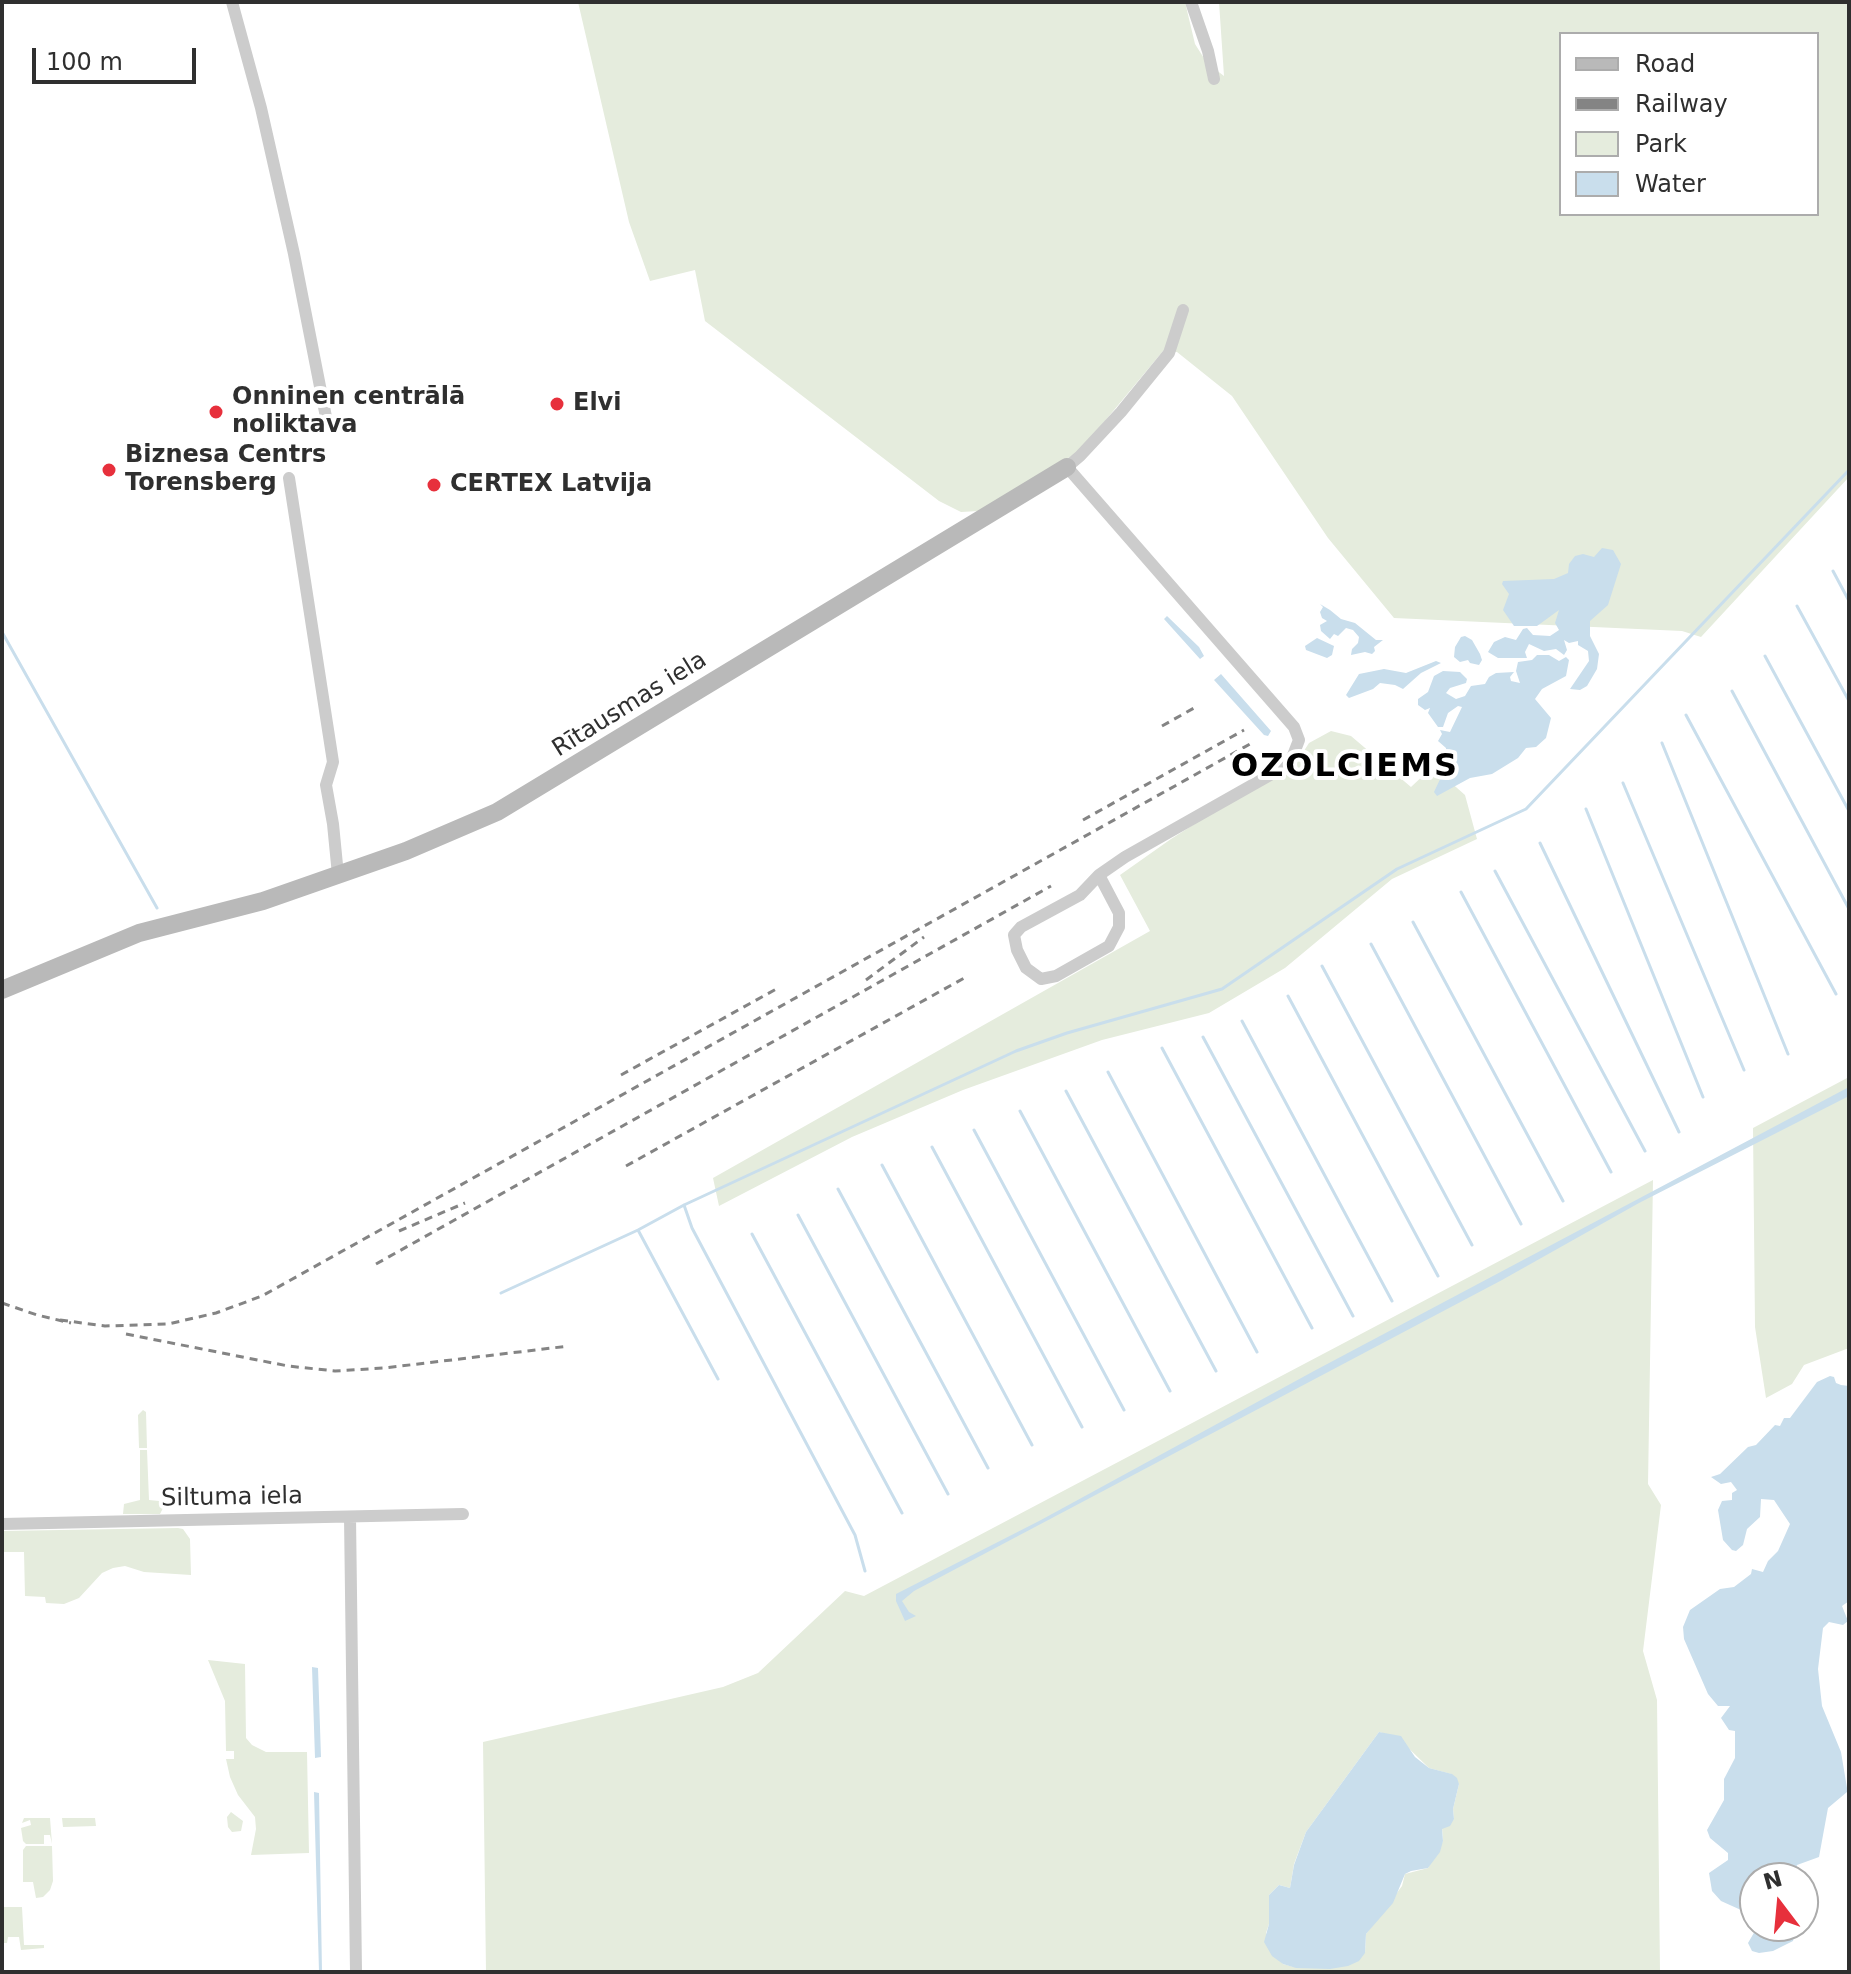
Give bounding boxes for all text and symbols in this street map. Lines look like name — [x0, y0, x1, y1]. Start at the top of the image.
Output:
scale bar — [36, 32, 200, 82]
legend — [1559, 32, 1819, 216]
text: 100 m — [46, 48, 123, 76]
text: Road — [1635, 50, 1695, 78]
text: Railway — [1635, 90, 1728, 118]
text: Park — [1635, 130, 1687, 158]
text: Water — [1635, 170, 1706, 198]
place label: Onninen centrālā noliktava — [232, 384, 465, 440]
place label: Elvi — [573, 390, 621, 418]
marker: Elvi — [548, 395, 566, 413]
marker: Onninen centrālā noliktava — [207, 403, 225, 421]
place label: Biznesa Centrs Torensberg — [125, 442, 326, 498]
marker: Biznesa Centrs Torensberg — [100, 461, 118, 479]
place label: CERTEX Latvija — [450, 471, 652, 499]
marker: CERTEX Latvija — [425, 476, 443, 494]
street label: Rītausmas iela — [548, 646, 712, 764]
district label: OZOLCIEMS — [1231, 749, 1459, 787]
street label: Siltuma iela — [161, 1482, 303, 1514]
north arrow — [1739, 1862, 1819, 1942]
text: N — [1760, 1866, 1785, 1895]

